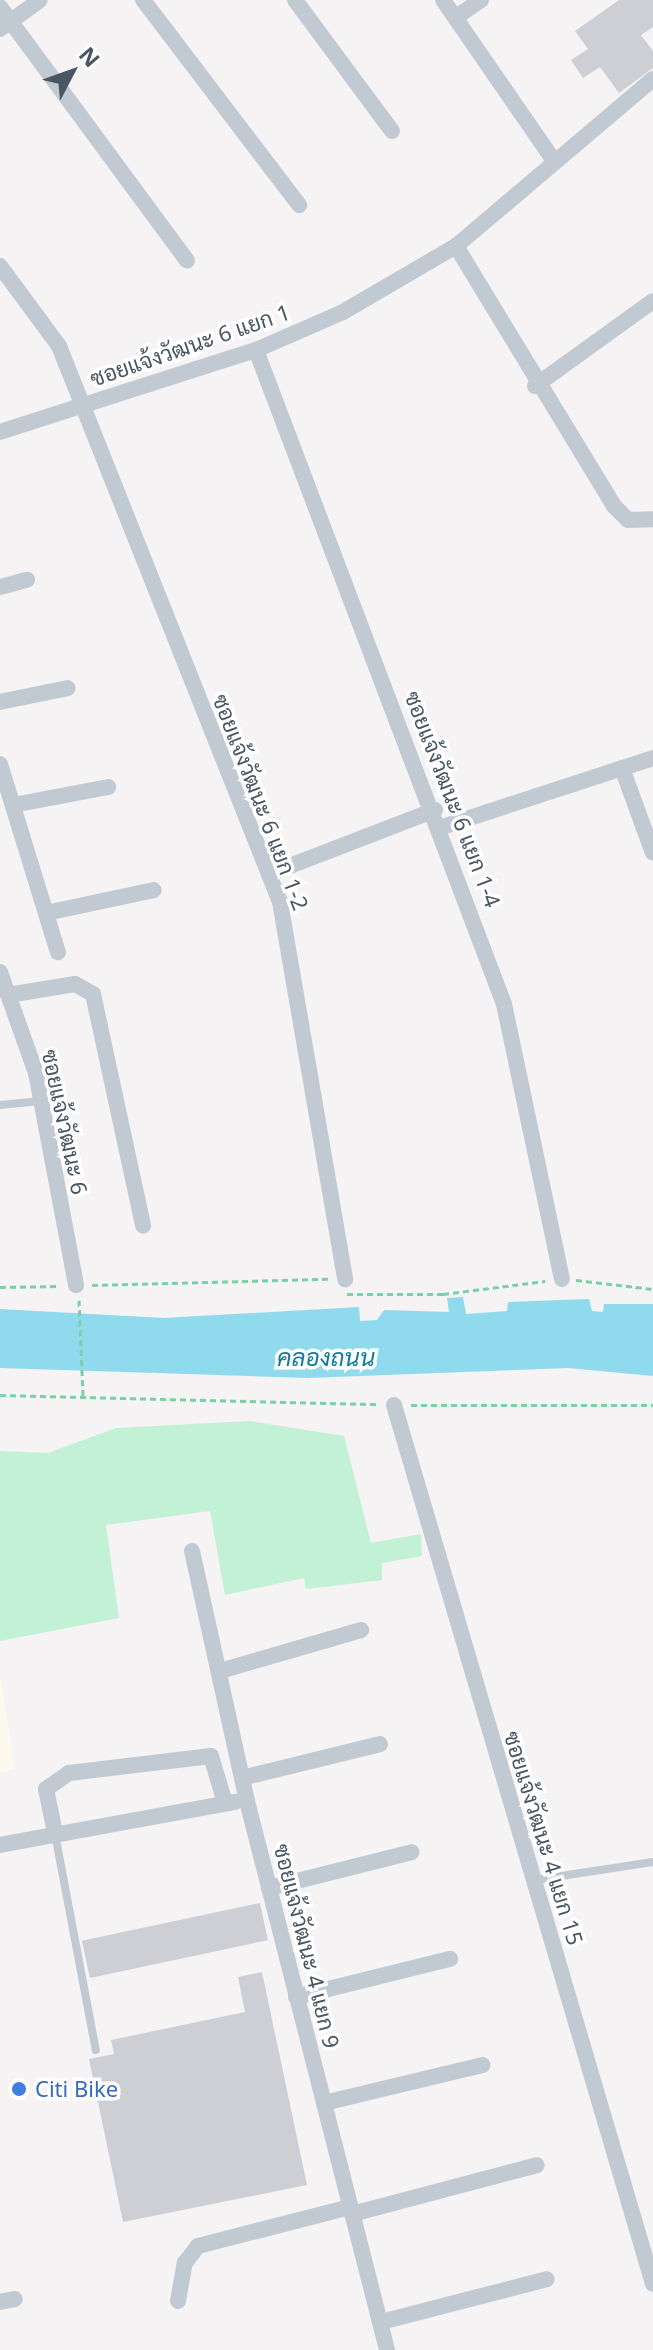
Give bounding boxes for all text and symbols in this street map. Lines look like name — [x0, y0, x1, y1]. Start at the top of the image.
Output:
north arrow — [32, 32, 112, 112]
text: N — [73, 40, 107, 73]
street label: ซอยแจ้งวัฒนะ 6 แยก 1 — [87, 298, 293, 392]
street label: ซอยแจ้งวัฒนะ 6 แยก 1-4 — [400, 687, 506, 911]
street label: ซอยแจ้งวัฒนะ 6 แยก 1-2 — [208, 690, 314, 914]
street label: ซอยแจ้งวัฒนะ 6 — [37, 1047, 93, 1197]
water label: คลองถนน — [277, 1343, 375, 1371]
street label: ซอยแจ้งวัฒนะ 4 แยก 15 — [499, 1728, 589, 1948]
street label: ซอยแจ้งวัฒนะ 4 แยก 9 — [269, 1841, 345, 2051]
place label: Citi Bike — [35, 2076, 118, 2102]
marker: Citi Bike — [10, 2080, 28, 2098]

